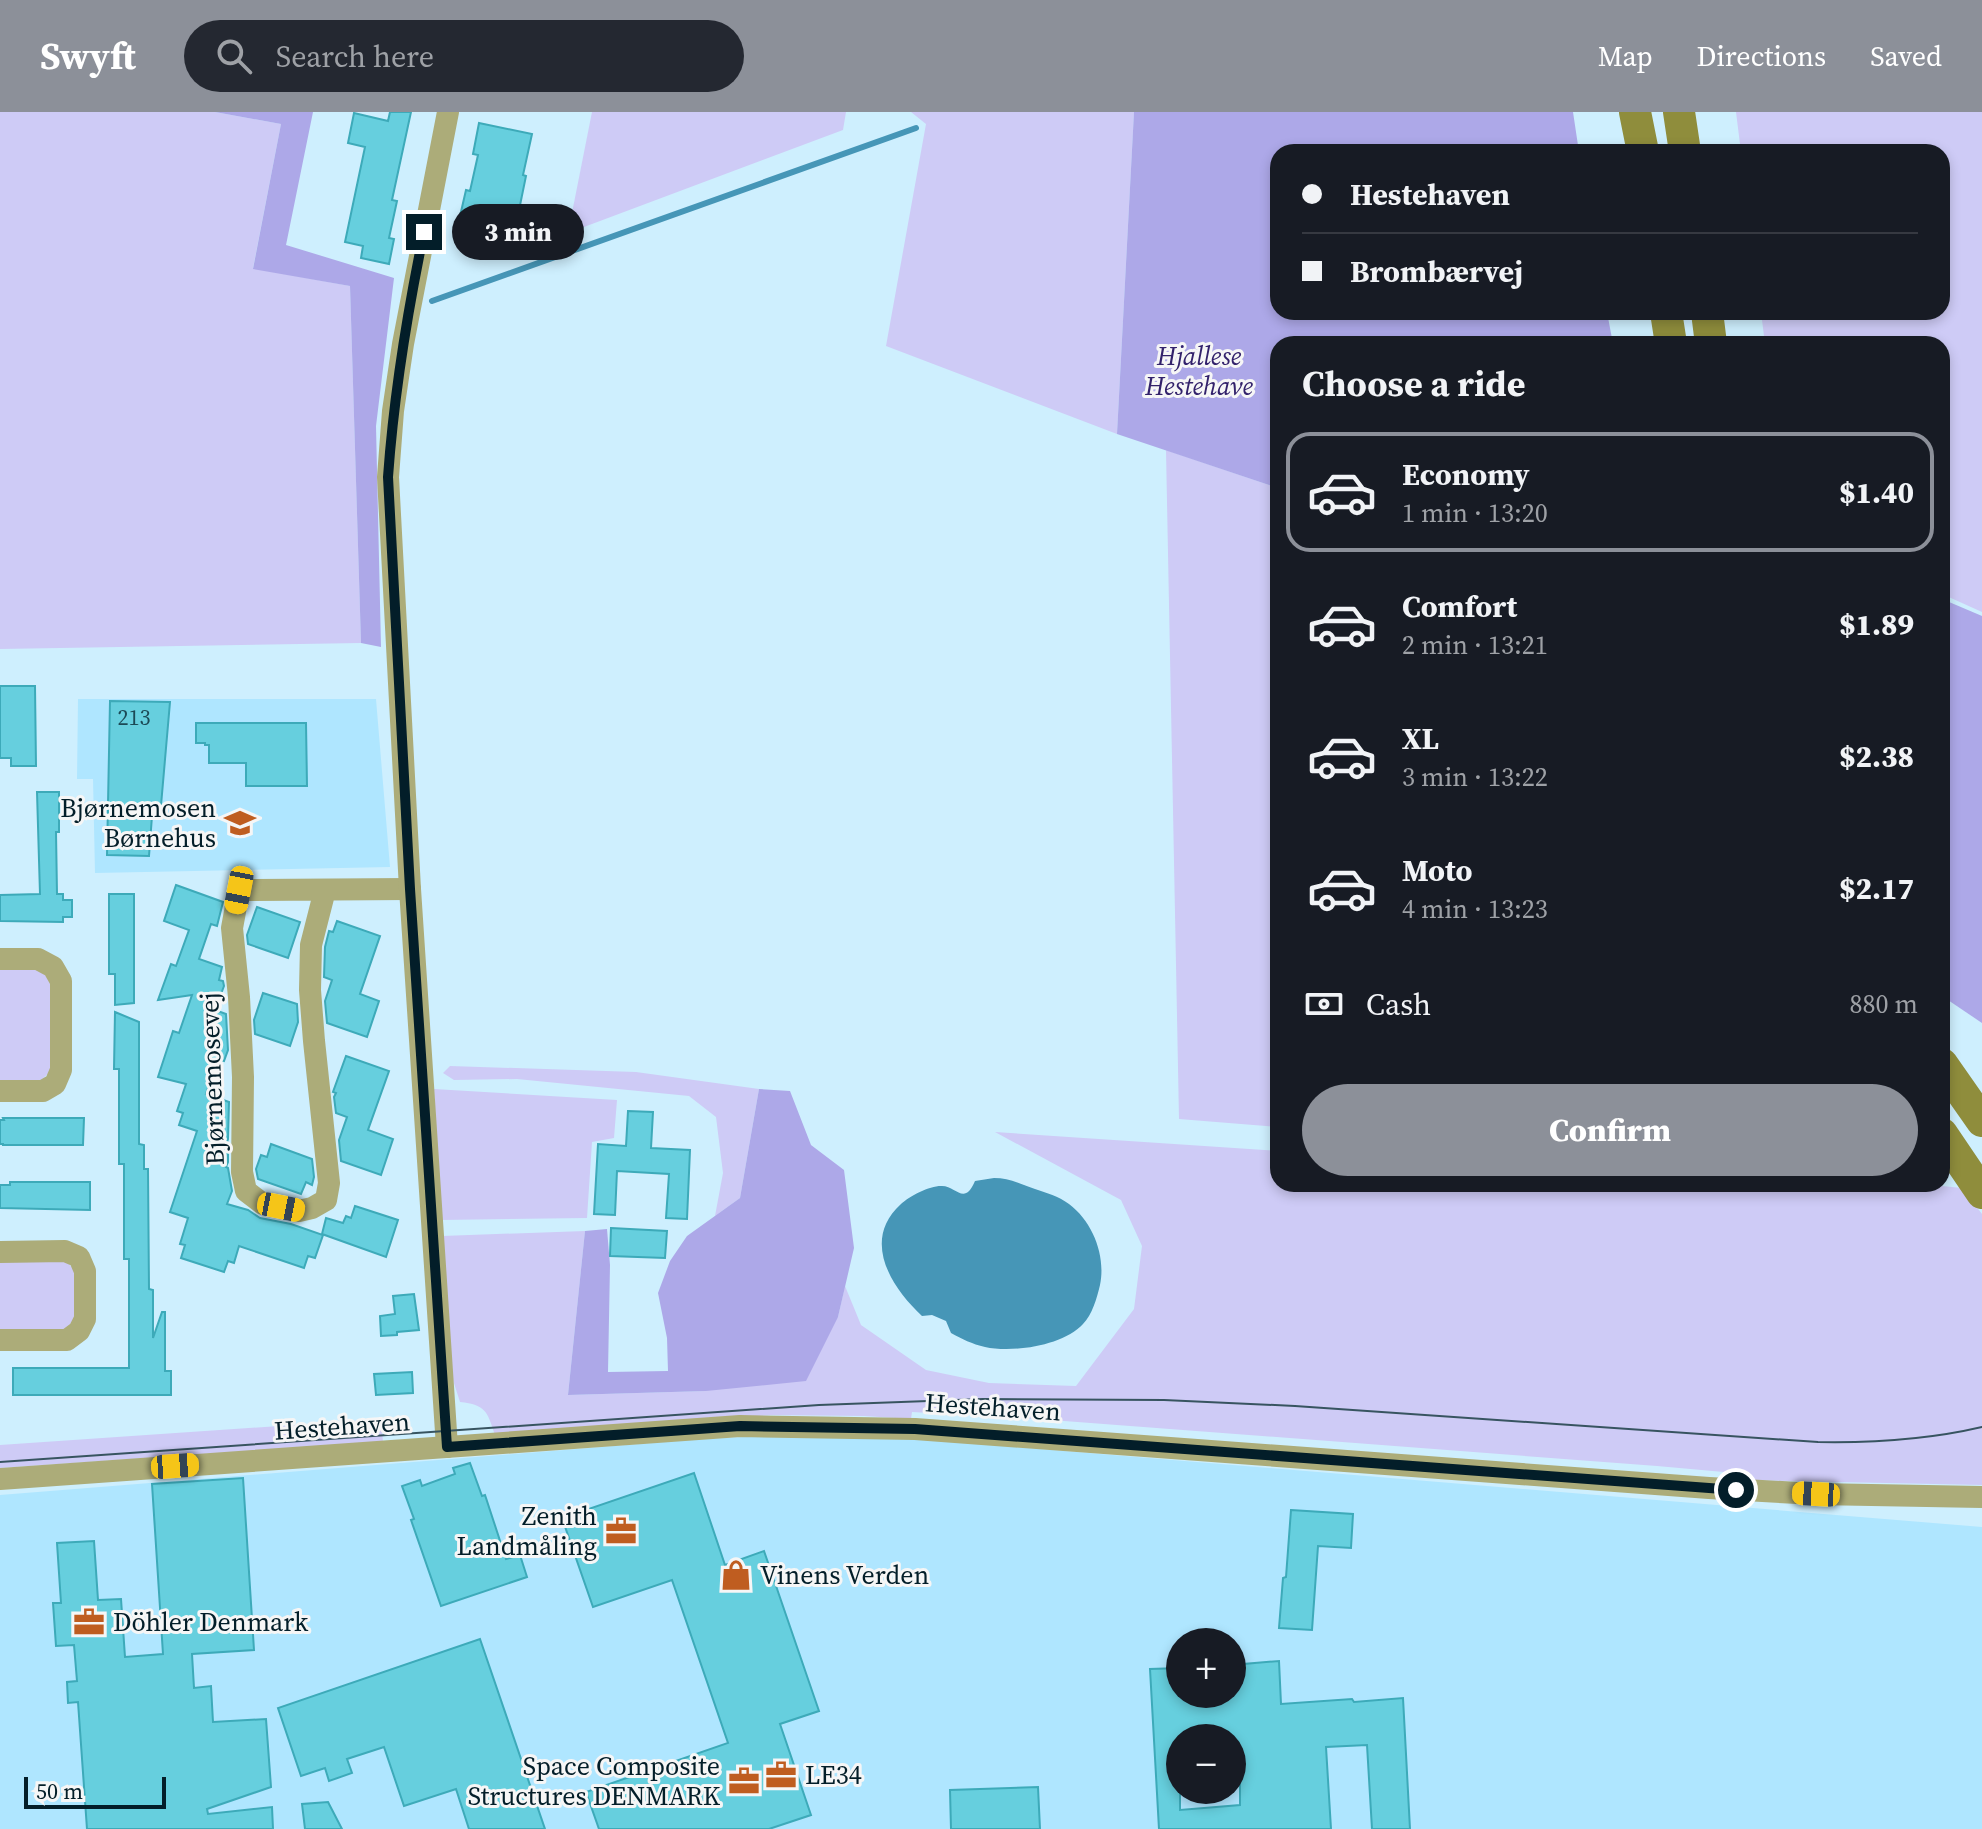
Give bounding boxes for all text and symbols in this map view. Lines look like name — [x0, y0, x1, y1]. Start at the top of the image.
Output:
search box — [184, 20, 744, 92]
text: Swyft — [40, 30, 136, 82]
icon: search — [212, 34, 256, 78]
text: Search here — [276, 36, 434, 77]
text: Map — [1598, 37, 1653, 75]
text: Directions — [1697, 37, 1826, 75]
text: Saved — [1870, 37, 1942, 75]
text: Hestehaven — [1350, 174, 1510, 215]
callout: 3 min — [452, 204, 584, 260]
route end — [406, 214, 442, 250]
text: 3 min — [484, 214, 552, 250]
text: Brombærvej — [1350, 251, 1523, 292]
park label: Hjallese Hestehave — [1144, 338, 1253, 404]
text: Choose a ride — [1302, 359, 1525, 408]
text: Economy — [1402, 454, 1530, 495]
icon: car — [1306, 456, 1378, 528]
text: $1.40 — [1839, 472, 1914, 513]
text: 1 min · 13:20 — [1402, 495, 1548, 531]
text: Comfort — [1402, 586, 1517, 627]
icon: car — [1306, 588, 1378, 660]
text: $1.89 — [1839, 604, 1914, 645]
text: 2 min · 13:21 — [1402, 627, 1548, 663]
house number: 213 — [117, 702, 151, 732]
text: XL — [1402, 718, 1439, 759]
icon: car — [1306, 720, 1378, 792]
text: $2.38 — [1839, 736, 1914, 777]
text: 3 min · 13:22 — [1402, 759, 1548, 795]
place label: Bjørnemosen Børnehus — [60, 790, 216, 856]
school or university icon: Bjørnemosen Børnehus — [223, 806, 257, 840]
text: Moto — [1402, 850, 1473, 891]
icon: car — [1306, 852, 1378, 924]
car — [223, 864, 255, 916]
text: $2.17 — [1839, 868, 1914, 909]
text: 4 min · 13:23 — [1402, 891, 1548, 927]
icon: cash — [1302, 982, 1346, 1026]
text: Cash — [1366, 984, 1431, 1025]
text: 880 m — [1850, 986, 1918, 1022]
street label: Bjørnemosevej — [191, 992, 233, 1166]
button: Confirm — [1302, 1084, 1918, 1176]
car — [255, 1191, 307, 1223]
street label: Hestehaven — [924, 1384, 1062, 1430]
street label: Hestehaven — [273, 1403, 411, 1449]
car — [150, 1452, 200, 1480]
route start — [1718, 1472, 1754, 1508]
car — [1791, 1481, 1841, 1507]
place label: Zenith Landmåling — [457, 1498, 597, 1564]
office icon: Zenith Landmåling — [604, 1514, 638, 1548]
place label: Vinens Verden — [760, 1557, 929, 1593]
shop icon: Vinens Verden — [719, 1558, 753, 1592]
place label: Döhler Denmark — [113, 1604, 309, 1640]
office icon: Döhler Denmark — [72, 1605, 106, 1639]
map controls — [1166, 1628, 1246, 1804]
button: + — [1166, 1628, 1246, 1708]
button: − — [1166, 1724, 1246, 1804]
place label: Space Composite Structures DENMARK — [468, 1748, 721, 1814]
place label: LE34 — [805, 1757, 862, 1793]
office icon: LE34 — [764, 1758, 798, 1792]
office icon: Space Composite Structures DENMARK — [727, 1764, 761, 1798]
scale bar — [24, 1773, 166, 1809]
text: 50 m — [36, 1776, 83, 1806]

